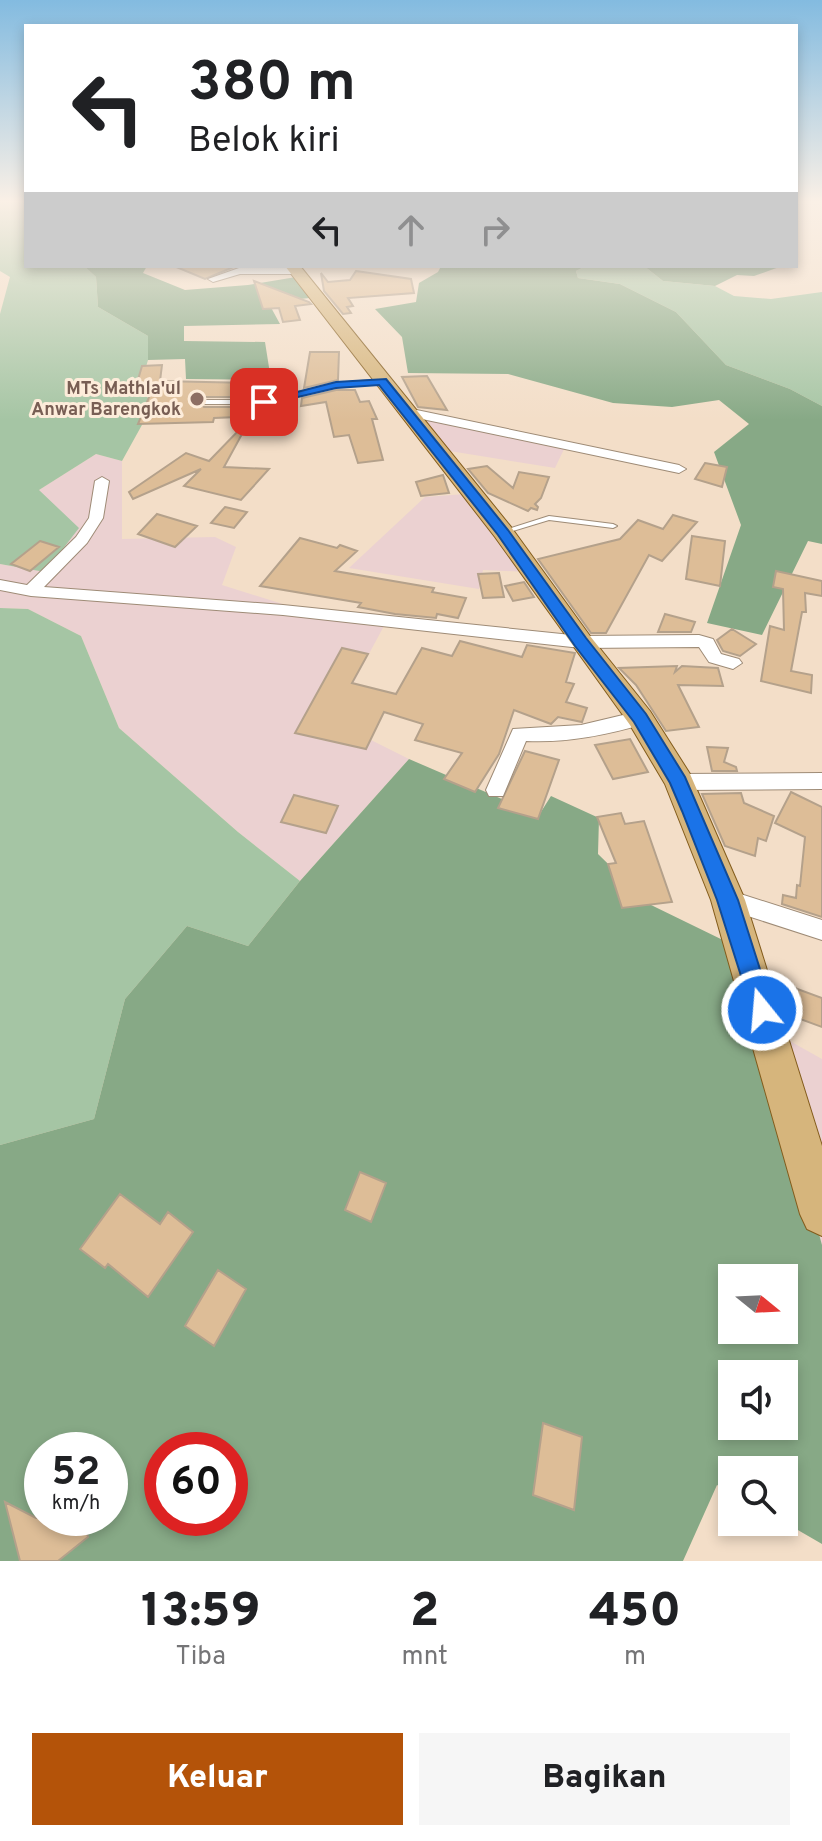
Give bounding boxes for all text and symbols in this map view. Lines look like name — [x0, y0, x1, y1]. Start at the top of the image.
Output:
text: 380 m — [188, 50, 356, 120]
icon: left — [56, 56, 160, 160]
text: Belok kiri — [188, 119, 340, 165]
icon: left — [305, 208, 349, 252]
icon: ahead — [389, 208, 433, 252]
icon: right — [473, 208, 517, 252]
pin — [230, 368, 298, 436]
place label: MTs Mathla'ul Anwar Barengkok — [31, 378, 181, 422]
icon: arrive — [242, 380, 286, 424]
marker: MTs Mathla'ul Anwar Barengkok — [188, 390, 206, 408]
position arrow — [720, 968, 804, 1052]
north arrow — [718, 1264, 798, 1344]
map controls — [718, 1264, 798, 1536]
button: sound — [718, 1360, 798, 1440]
speed limit sign: 60 — [144, 1432, 248, 1536]
text: 52 — [52, 1449, 100, 1499]
button: search — [718, 1456, 798, 1536]
text: km/h — [52, 1491, 100, 1517]
text: 13:59 — [141, 1583, 260, 1643]
text: 2 — [410, 1583, 439, 1643]
text: 450 — [589, 1583, 681, 1643]
text: Tiba — [176, 1641, 226, 1674]
text: mnt — [401, 1641, 448, 1674]
text: m — [624, 1641, 646, 1674]
button: Keluar — [32, 1733, 403, 1825]
button: Bagikan — [419, 1733, 790, 1825]

